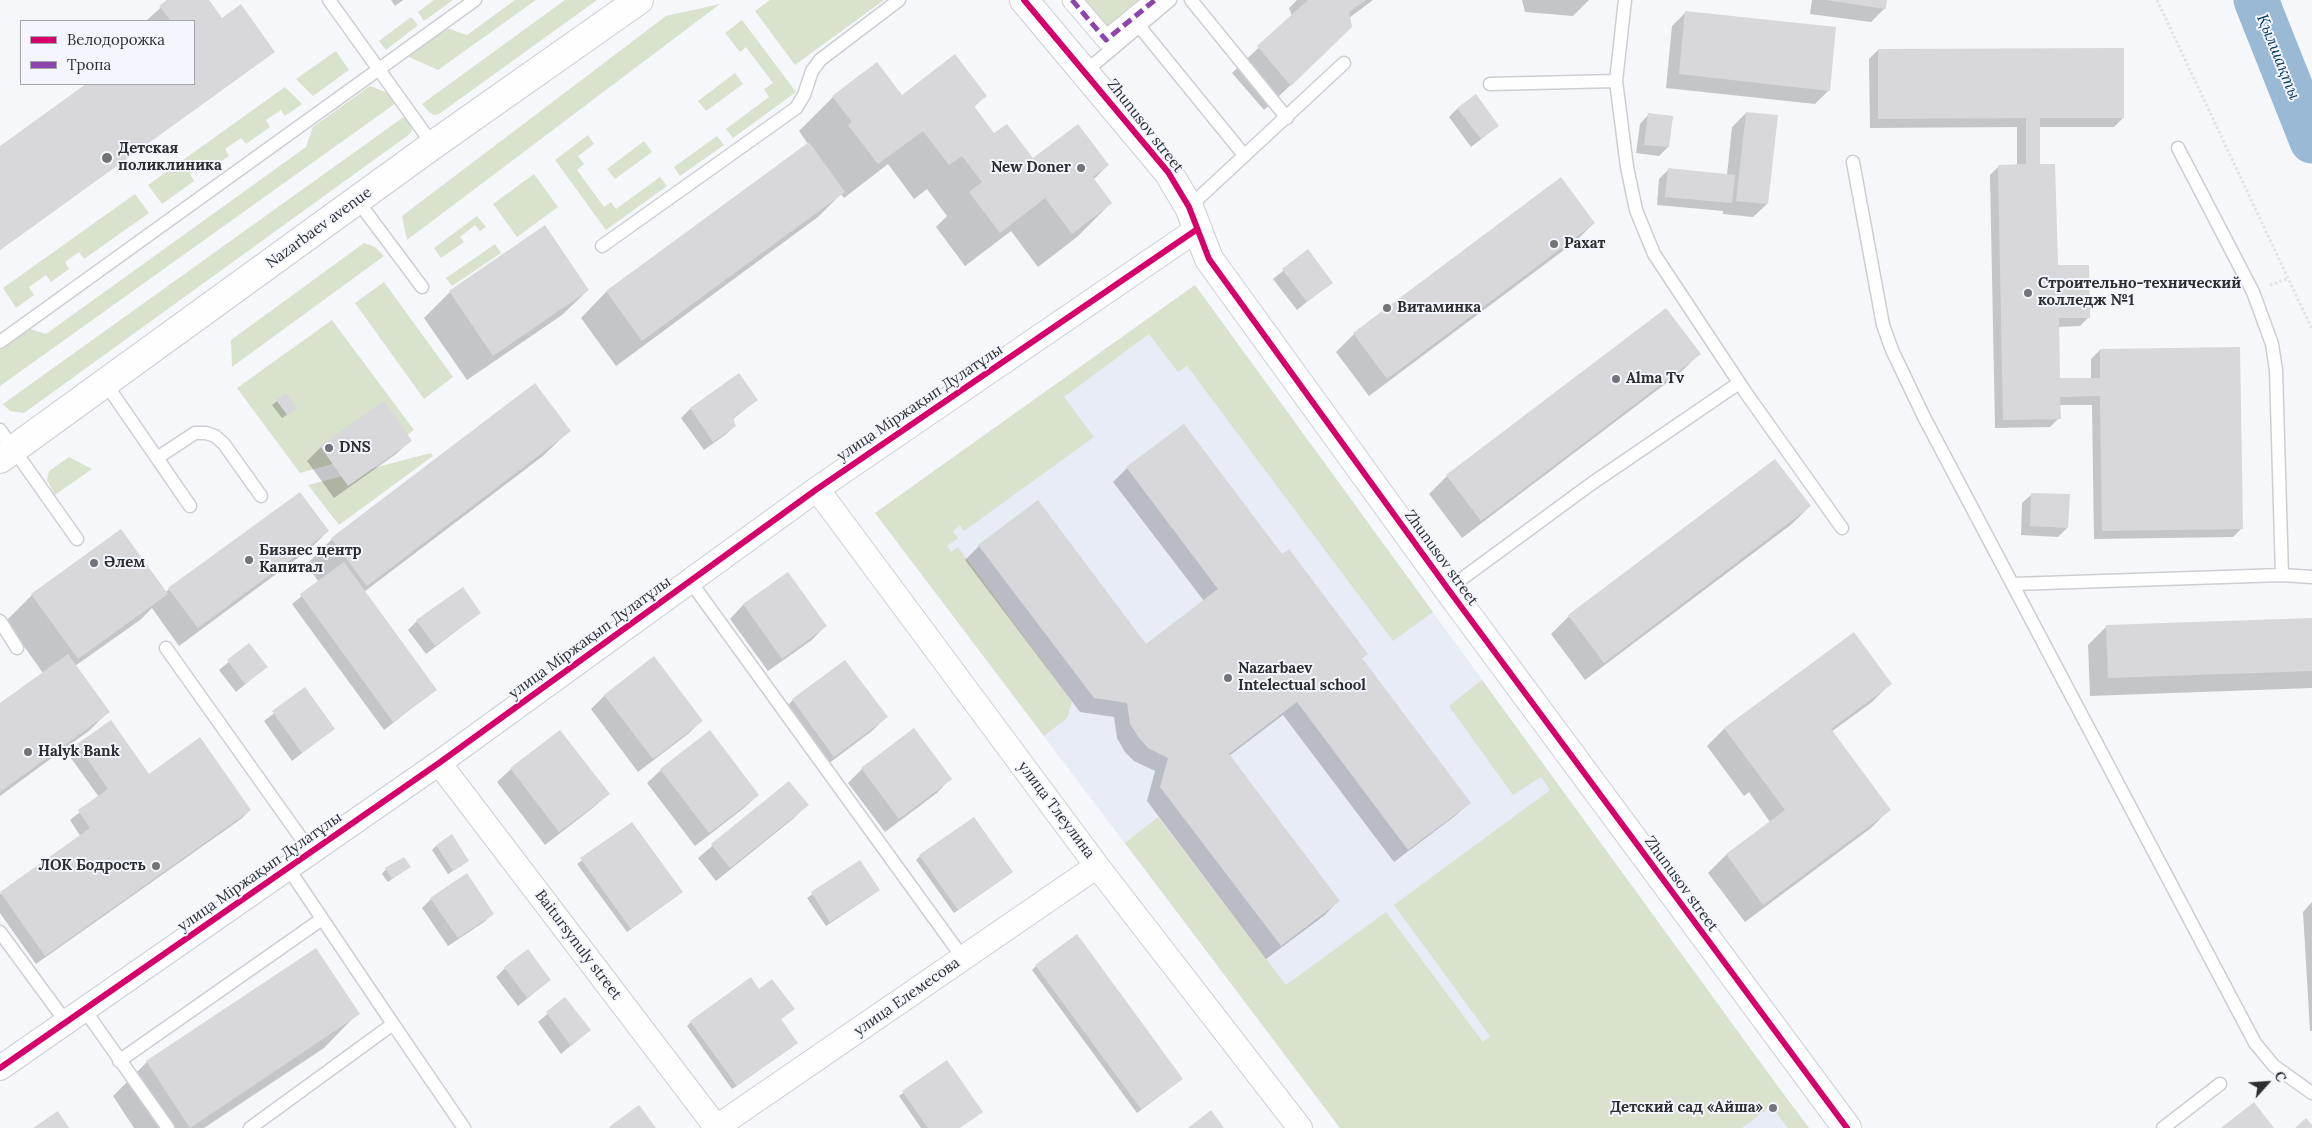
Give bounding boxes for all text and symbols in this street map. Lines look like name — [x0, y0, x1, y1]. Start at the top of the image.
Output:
water label: Қылшақты — [2252, 12, 2304, 102]
legend — [20, 20, 195, 85]
text: Велодорожка — [67, 30, 165, 49]
text: Тропа — [67, 55, 111, 74]
street label: Zhunusov street — [1103, 76, 1187, 176]
place label: Детская поликлиника — [118, 140, 222, 175]
marker: Детская поликлиника — [100, 151, 114, 165]
place label: New Doner — [991, 159, 1071, 177]
marker: New Doner — [1075, 162, 1087, 174]
street label: Nazarbaev avenue — [263, 184, 375, 272]
place label: Рахат — [1564, 235, 1605, 253]
marker: Рахат — [1548, 238, 1560, 250]
place label: Строительно-технический колледж №1 — [2038, 275, 2241, 310]
marker: Строительно-технический колледж №1 — [2022, 287, 2034, 299]
place label: Витаминка — [1397, 299, 1481, 317]
marker: Витаминка — [1381, 302, 1393, 314]
street label: улица Міржақып Дулатұлы — [834, 341, 1006, 465]
place label: Alma Tv — [1626, 370, 1684, 388]
marker: Alma Tv — [1610, 373, 1622, 385]
place label: DNS — [339, 439, 371, 457]
marker: DNS — [323, 442, 335, 454]
street label: Zhunusov street — [1400, 507, 1482, 609]
place label: Бизнес центр Капитал — [259, 542, 362, 577]
place label: Әлем — [104, 554, 145, 572]
marker: Бизнес центр Капитал — [243, 554, 255, 566]
marker: Әлем — [88, 557, 100, 569]
street label: улица Міржақып Дулатұлы — [505, 573, 675, 703]
place label: Nazarbaev Intelectual school — [1238, 660, 1366, 695]
marker: Nazarbaev Intelectual school — [1222, 672, 1234, 684]
place label: Halyk Bank — [38, 743, 120, 761]
marker: Halyk Bank — [22, 746, 34, 758]
street label: улица Тлеулина — [1014, 758, 1098, 862]
street label: улица Міржақып Дулатұлы — [174, 808, 346, 936]
street label: Zhunusov street — [1640, 833, 1722, 935]
place label: ЛОК Бодрость — [38, 857, 146, 875]
marker: ЛОК Бодрость — [150, 860, 162, 872]
street label: Baitursynuly street — [531, 887, 625, 1003]
street label: улица Елемесова — [851, 954, 963, 1040]
north arrow — [2242, 1058, 2292, 1108]
text: С — [2270, 1068, 2291, 1085]
place label: Детский сад «Айша» — [1610, 1099, 1763, 1117]
marker: Детский сад «Айша» — [1767, 1102, 1779, 1114]

